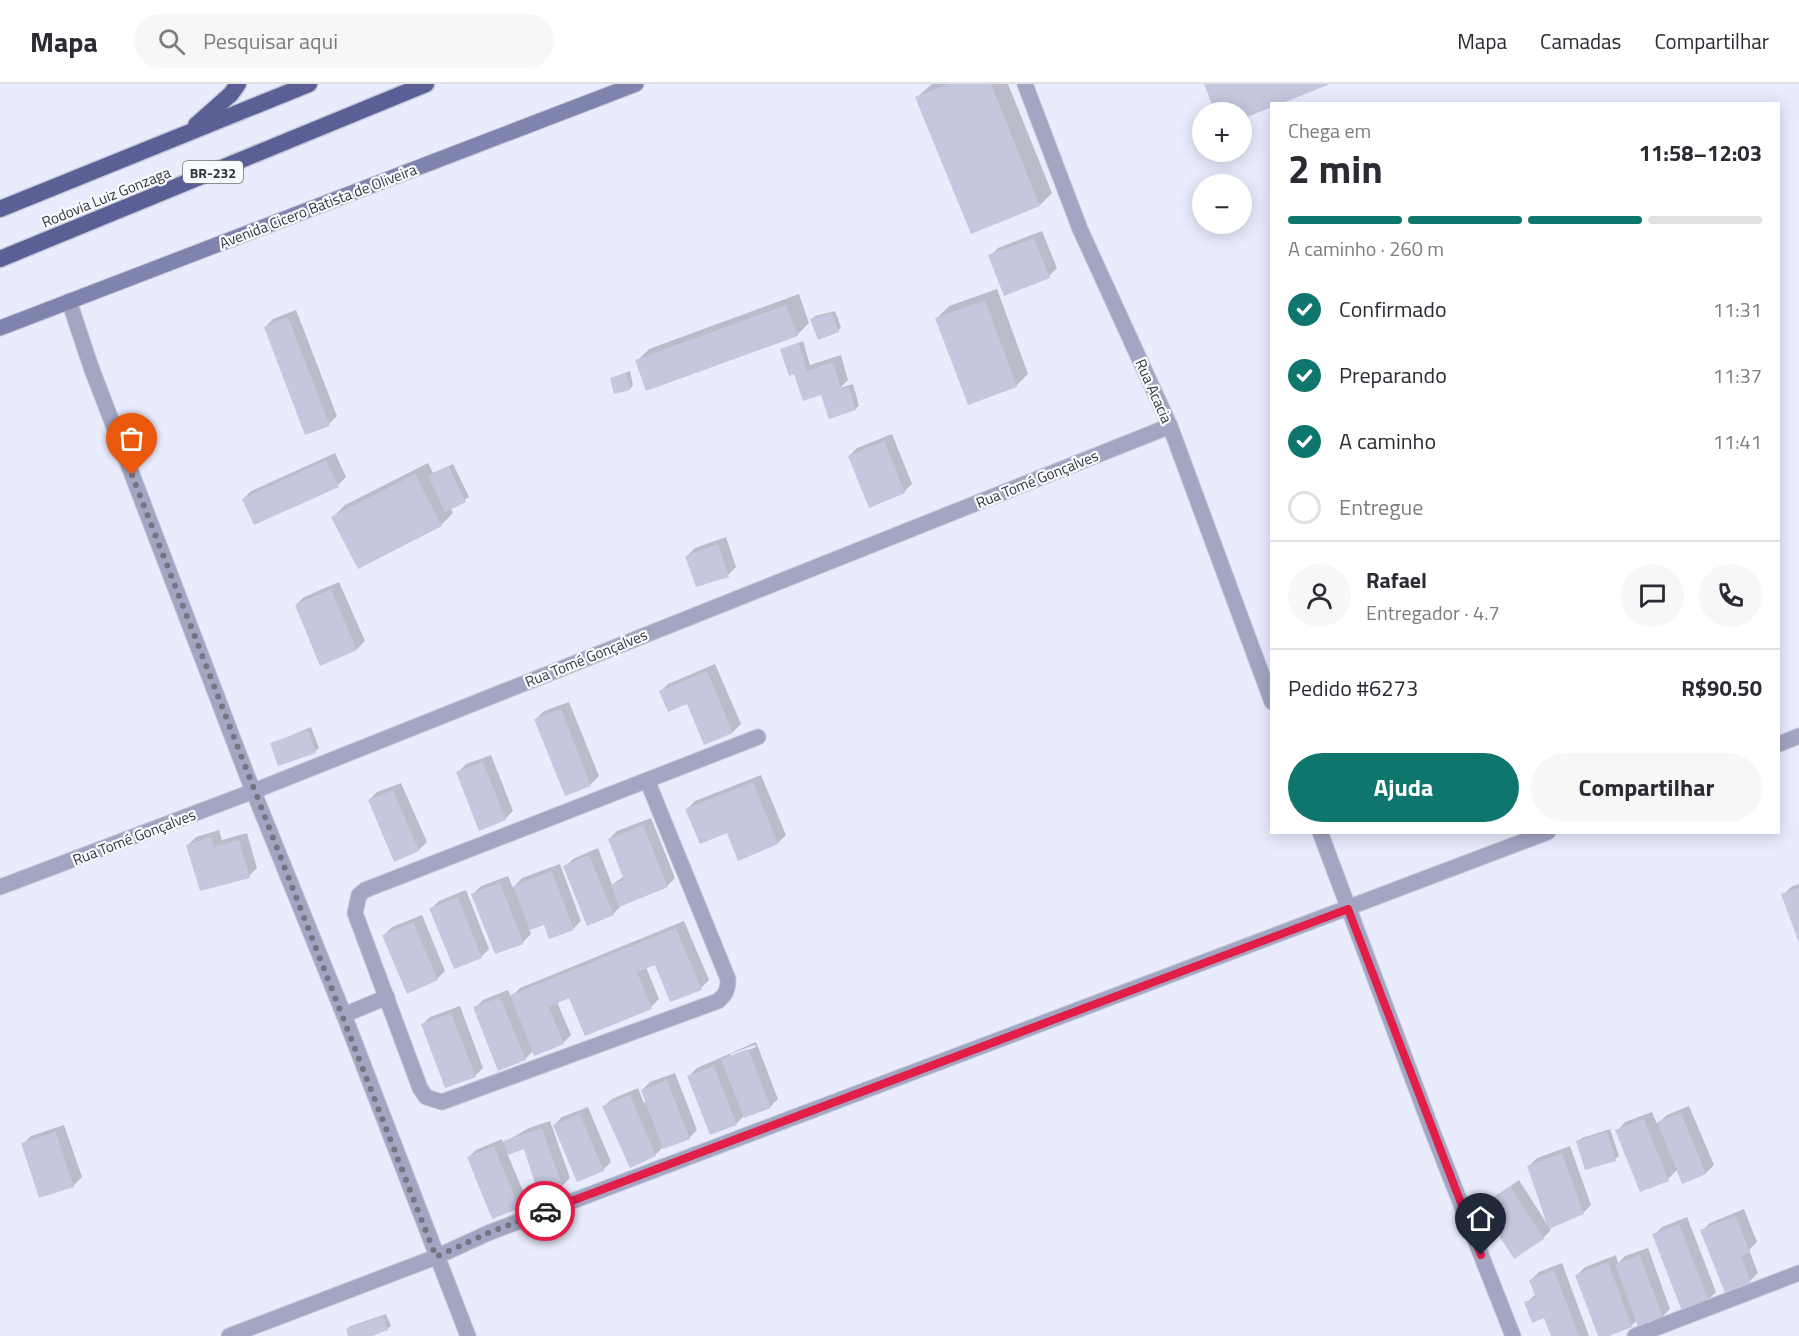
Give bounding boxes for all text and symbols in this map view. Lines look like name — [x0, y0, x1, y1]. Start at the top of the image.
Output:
search box — [134, 14, 554, 68]
text: Mapa — [30, 20, 98, 63]
text: Pesquisar aqui — [203, 24, 338, 58]
icon: search — [155, 25, 188, 58]
text: Mapa — [1457, 25, 1507, 57]
text: Camadas — [1540, 25, 1621, 57]
text: Compartilhar — [1654, 25, 1769, 57]
map controls — [1192, 102, 1252, 234]
button: + — [1192, 102, 1252, 162]
text: Chega em — [1288, 115, 1371, 146]
text: 11:58–12:03 — [1639, 136, 1762, 170]
text: 2 min — [1288, 139, 1383, 198]
street label: Avenida Cicero Batista de Oliveira — [216, 158, 420, 254]
street label: Rodovia Luiz Gonzaga — [38, 160, 174, 233]
road number: BR-232 — [183, 161, 243, 183]
button: − — [1192, 174, 1252, 234]
text: A caminho · 260 m — [1288, 233, 1444, 264]
text: Confirmado — [1339, 292, 1447, 326]
icon: check — [1288, 293, 1321, 326]
text: 11:31 — [1713, 294, 1762, 325]
street label: Rua Acacia — [1130, 355, 1179, 427]
text: Preparando — [1339, 358, 1447, 392]
icon: check — [1288, 359, 1321, 392]
text: 11:37 — [1713, 360, 1762, 391]
pin — [106, 413, 157, 475]
icon: bag — [115, 422, 148, 455]
text: A caminho — [1339, 424, 1436, 458]
icon: check — [1288, 425, 1321, 458]
text: 11:41 — [1713, 426, 1762, 457]
street label: Rua Tomé Gonçalves — [972, 444, 1102, 514]
text: Entregue — [1339, 490, 1423, 524]
text: Rafael — [1366, 563, 1427, 597]
button: person — [1288, 564, 1351, 627]
button: chat — [1621, 564, 1684, 627]
button: phone — [1699, 564, 1762, 627]
text: Entregador · 4.7 — [1366, 597, 1500, 628]
street label: Rua Tomé Gonçalves — [521, 623, 651, 693]
text: Pedido #6273 — [1288, 671, 1418, 705]
text: R$90.50 — [1681, 671, 1762, 705]
button: Ajuda — [1288, 753, 1519, 822]
button: Compartilhar — [1531, 753, 1762, 822]
street label: Rua Tomé Gonçalves — [69, 803, 199, 871]
courier — [515, 1181, 575, 1241]
pin — [1455, 1193, 1506, 1255]
icon: car — [529, 1195, 562, 1228]
icon: home — [1464, 1202, 1497, 1235]

